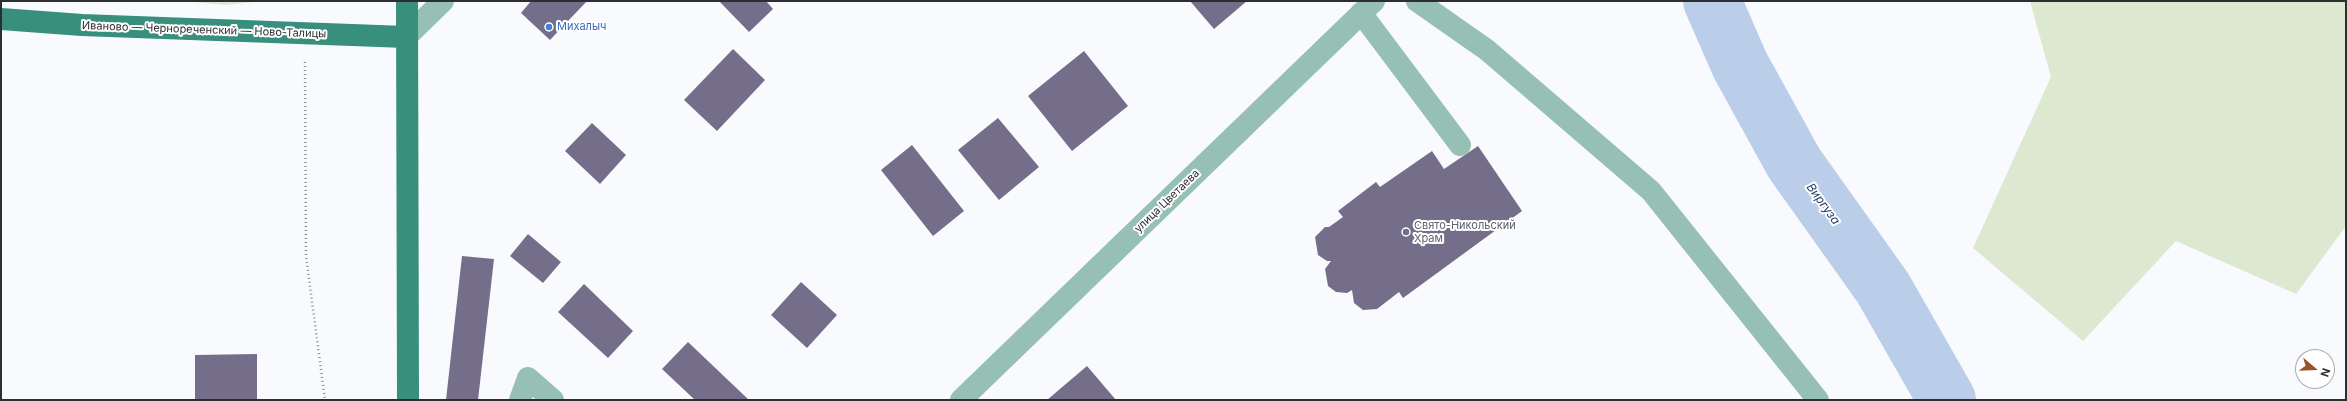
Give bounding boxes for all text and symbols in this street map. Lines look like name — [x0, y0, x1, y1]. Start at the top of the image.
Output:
street label: Иваново — Чернореченский — Ново-Талицы — [82, 19, 326, 41]
place label: Михалыч — [557, 20, 606, 34]
marker: Михалыч — [544, 22, 554, 32]
street label: улица Цветаева — [1132, 167, 1202, 235]
water label: Виргуза — [1803, 181, 1843, 227]
place label: Свято-Никольский Храм — [1414, 219, 1516, 245]
marker: Свято-Никольский Храм — [1401, 227, 1411, 237]
north arrow — [2295, 349, 2335, 389]
text: N — [2317, 366, 2333, 379]

